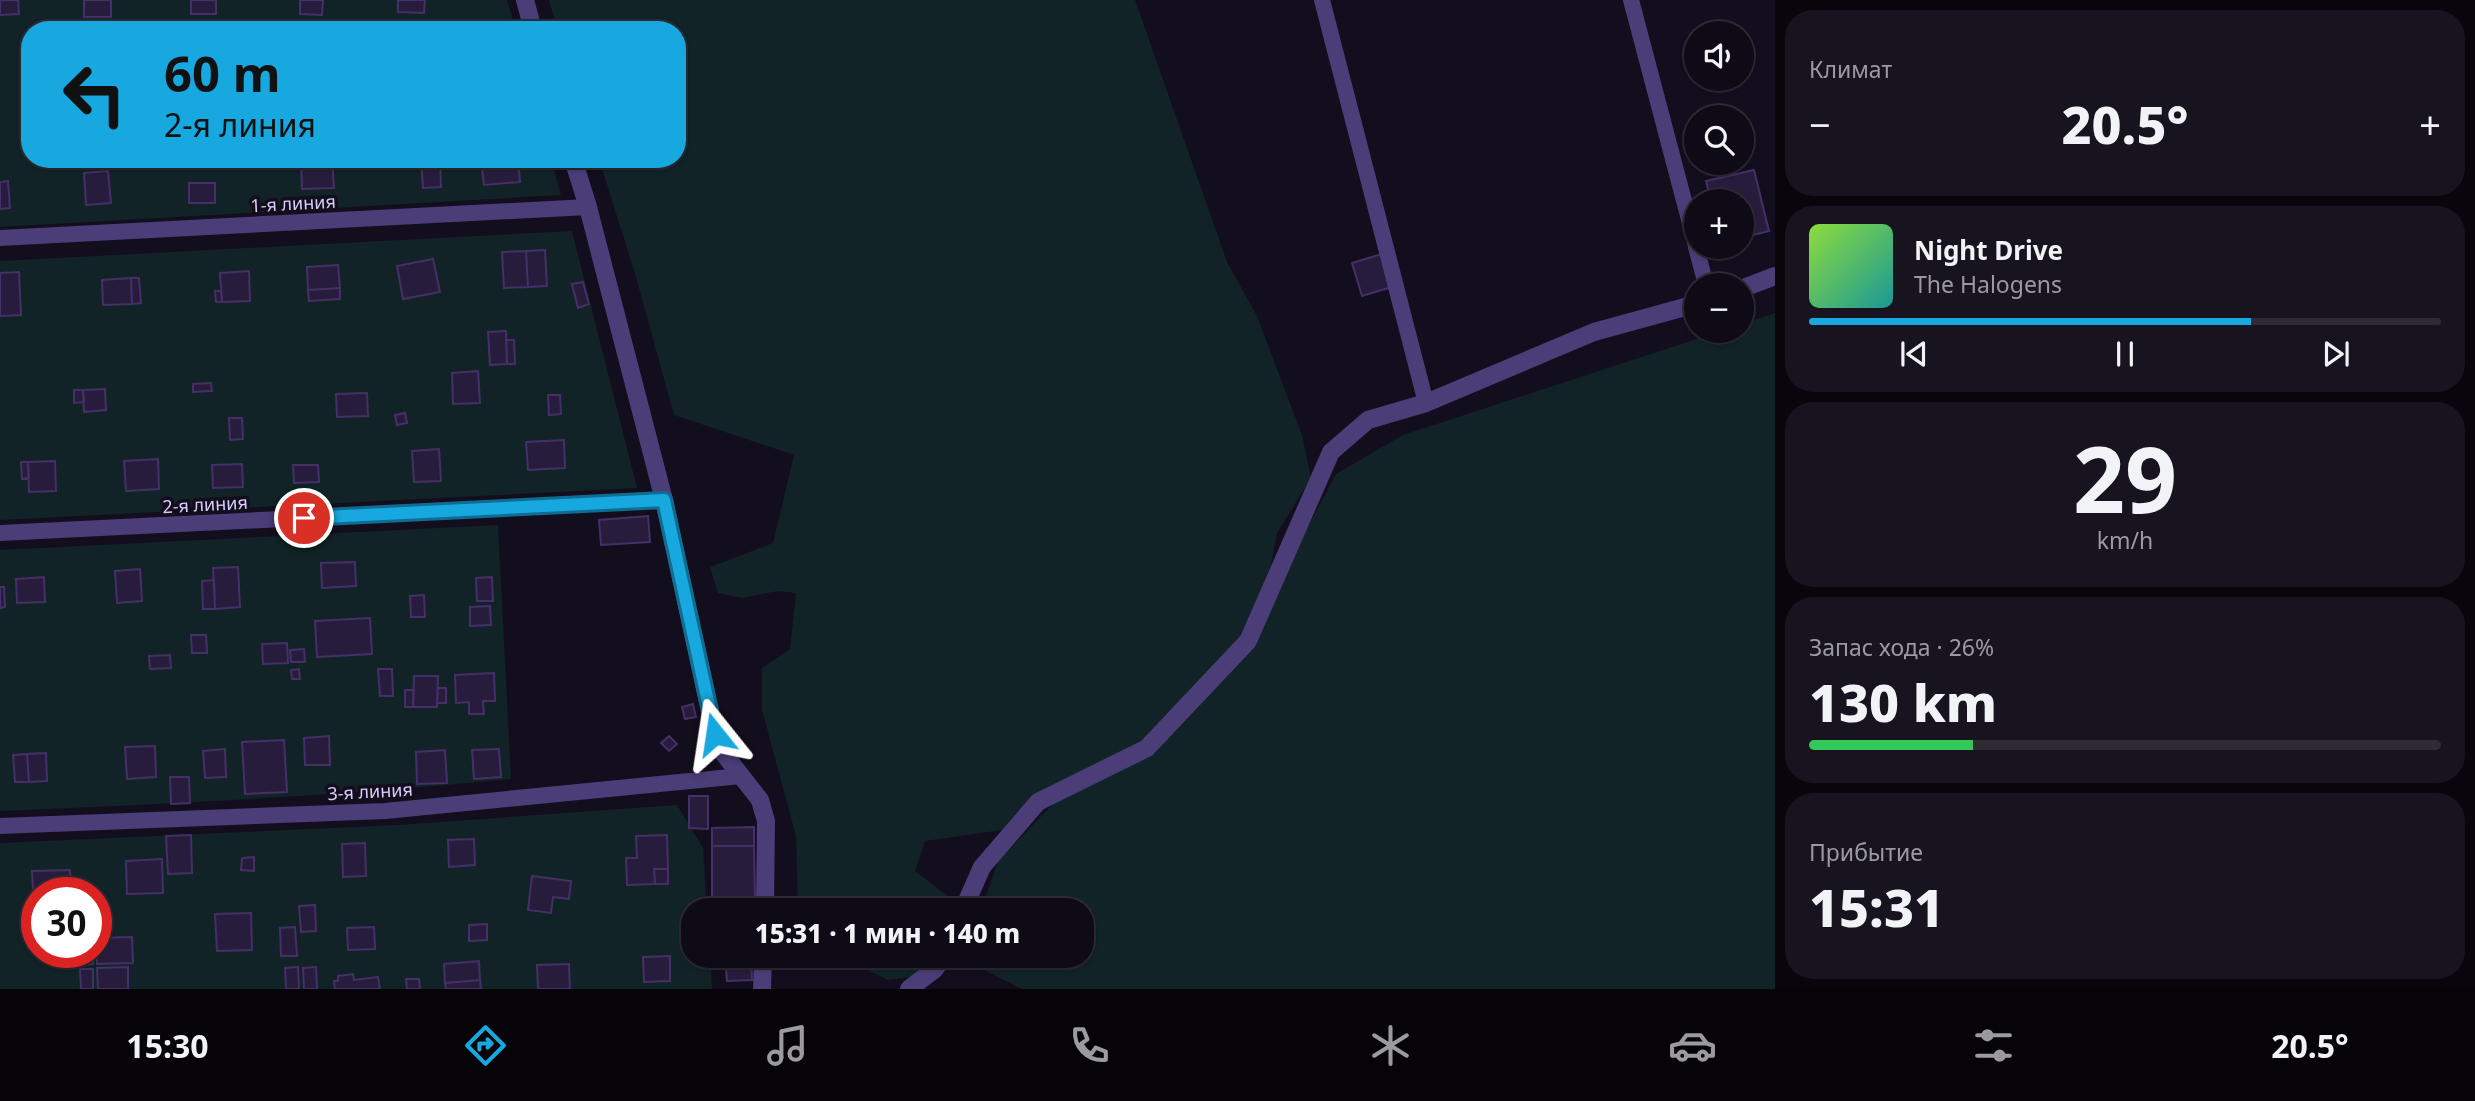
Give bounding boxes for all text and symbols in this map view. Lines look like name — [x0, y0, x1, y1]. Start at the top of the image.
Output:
map controls — [1684, 21, 1754, 343]
button: sound — [1684, 21, 1754, 91]
text: 60 m — [164, 40, 281, 106]
icon: left — [49, 49, 140, 140]
text: Климат — [1809, 53, 1892, 85]
text: 20.5° — [2062, 88, 2188, 159]
text: − — [1809, 98, 1831, 150]
text: + — [2419, 98, 2441, 150]
text: 2-я линия — [164, 103, 316, 146]
button: search — [1684, 105, 1754, 175]
street label: 1-я линия — [250, 189, 336, 217]
button: + — [1684, 189, 1754, 259]
text: Night Drive — [1914, 232, 2063, 268]
text: The Halogens — [1914, 268, 2062, 300]
button: − — [1684, 273, 1754, 343]
icon: previous — [1895, 335, 1933, 373]
icon: pause — [2106, 335, 2144, 373]
icon: next — [2317, 335, 2355, 373]
text: 29 — [2073, 416, 2177, 540]
pin — [274, 488, 334, 548]
street label: 2-я линия — [162, 490, 248, 518]
icon: arrive — [285, 499, 323, 537]
text: km/h — [2097, 524, 2153, 556]
text: Запас хода · 26% — [1809, 631, 1994, 663]
text: 130 km — [1809, 666, 1997, 737]
position arrow — [678, 697, 752, 771]
street label: 3-я линия — [327, 777, 413, 805]
text: Прибытие — [1809, 836, 1923, 868]
text: 15:31 — [1809, 871, 1944, 942]
speed limit sign: 30 — [21, 877, 112, 968]
text: 15:31 · 1 мин · 140 m — [755, 915, 1020, 951]
icon: directions — [461, 1021, 510, 1070]
icon: music — [763, 1021, 812, 1070]
icon: phone — [1065, 1021, 1114, 1070]
icon: climate — [1366, 1021, 1415, 1070]
icon: car — [1668, 1021, 1717, 1070]
icon: filters — [1969, 1021, 2018, 1070]
text: 15:30 — [126, 1024, 209, 1067]
text: 20.5° — [2271, 1024, 2349, 1067]

